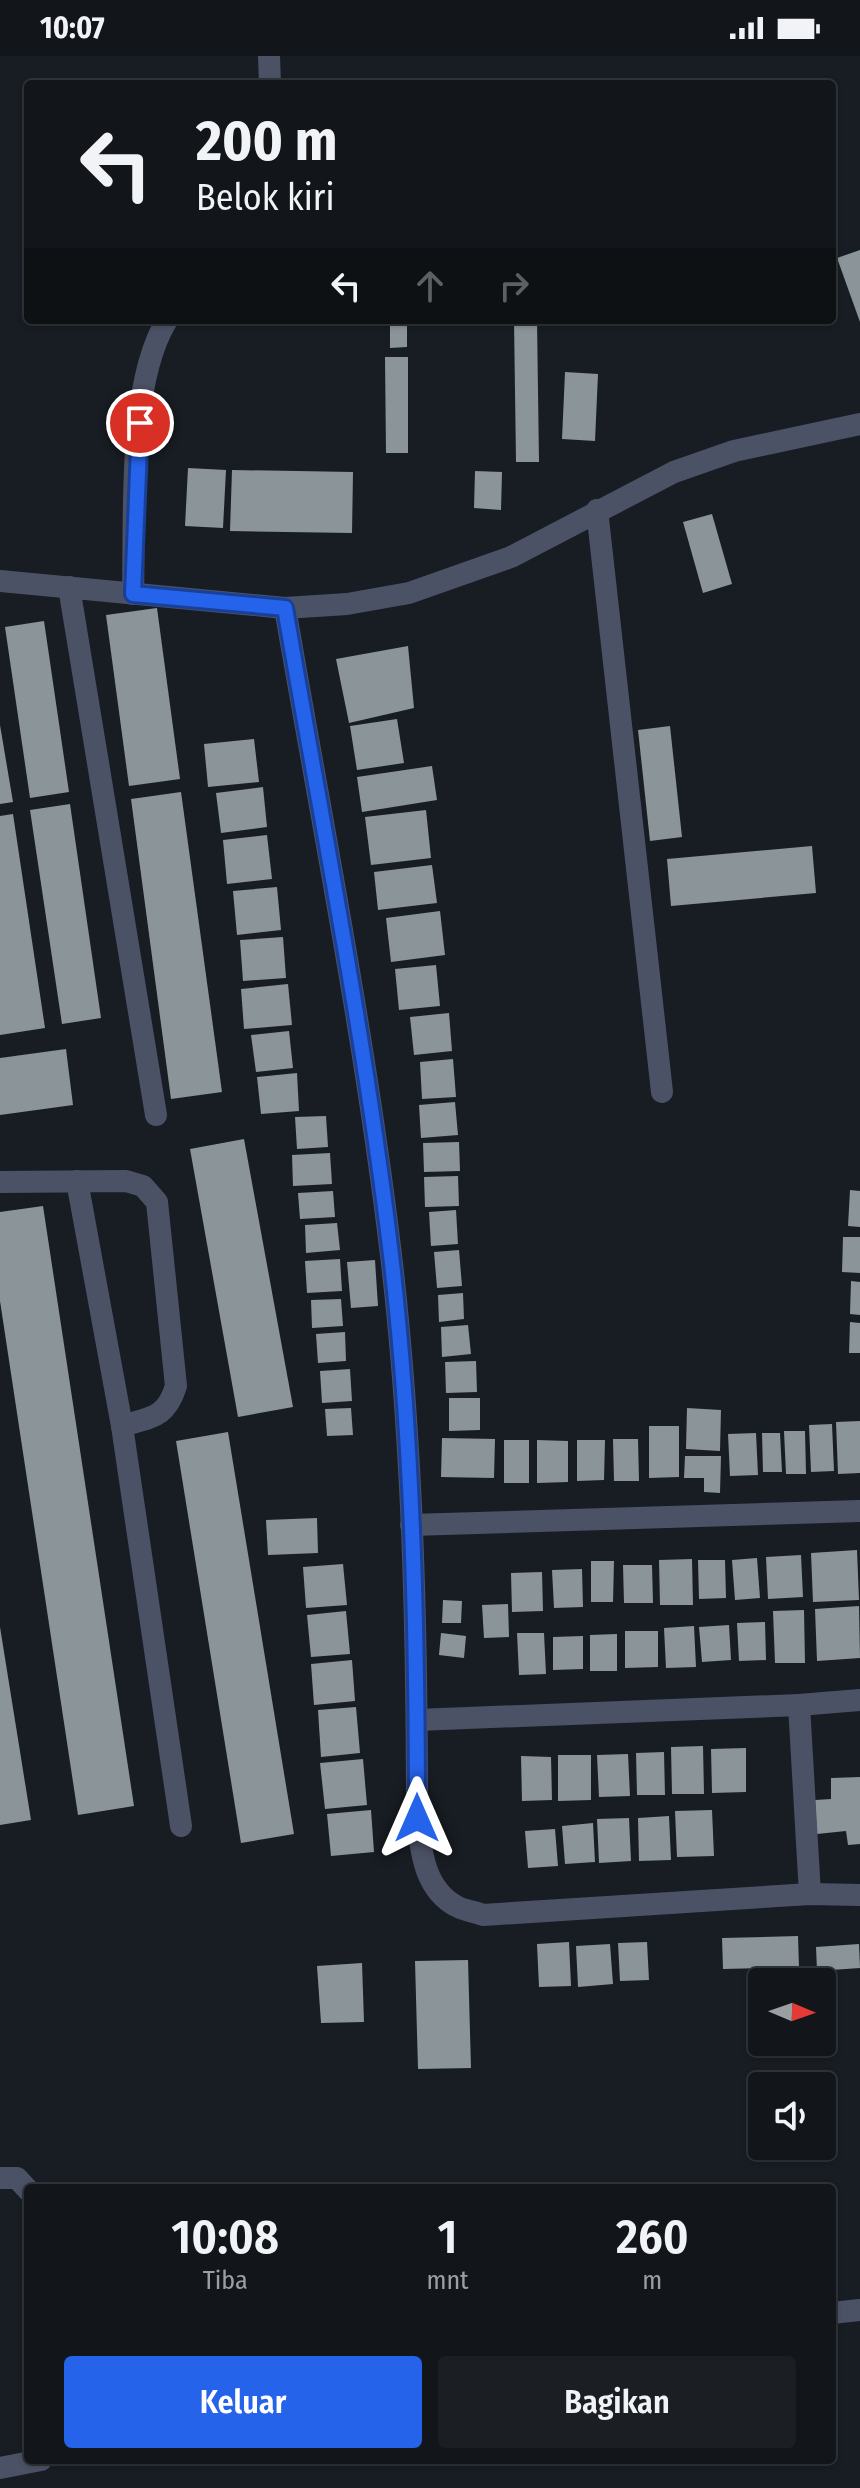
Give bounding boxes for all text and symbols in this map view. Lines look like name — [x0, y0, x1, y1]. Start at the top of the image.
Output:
text: 10:07 — [40, 10, 105, 46]
text: 200 m — [196, 108, 337, 175]
icon: left — [64, 112, 168, 216]
text: Belok kiri — [196, 176, 334, 220]
icon: left — [324, 264, 368, 308]
icon: ahead — [408, 264, 452, 308]
icon: right — [492, 264, 536, 308]
pin — [106, 389, 174, 457]
icon: arrive — [118, 401, 162, 445]
position arrow — [375, 1776, 459, 1860]
north arrow — [748, 1968, 836, 2056]
map controls — [748, 1968, 836, 2160]
button: sound — [748, 2072, 836, 2160]
text: 10:08 — [171, 2208, 279, 2266]
text: 1 — [438, 2208, 457, 2266]
text: 260 — [616, 2208, 689, 2266]
text: Tiba — [203, 2265, 248, 2296]
text: mnt — [426, 2265, 469, 2296]
text: m — [642, 2265, 662, 2296]
button: Keluar — [64, 2356, 422, 2448]
button: Bagikan — [438, 2356, 796, 2448]

